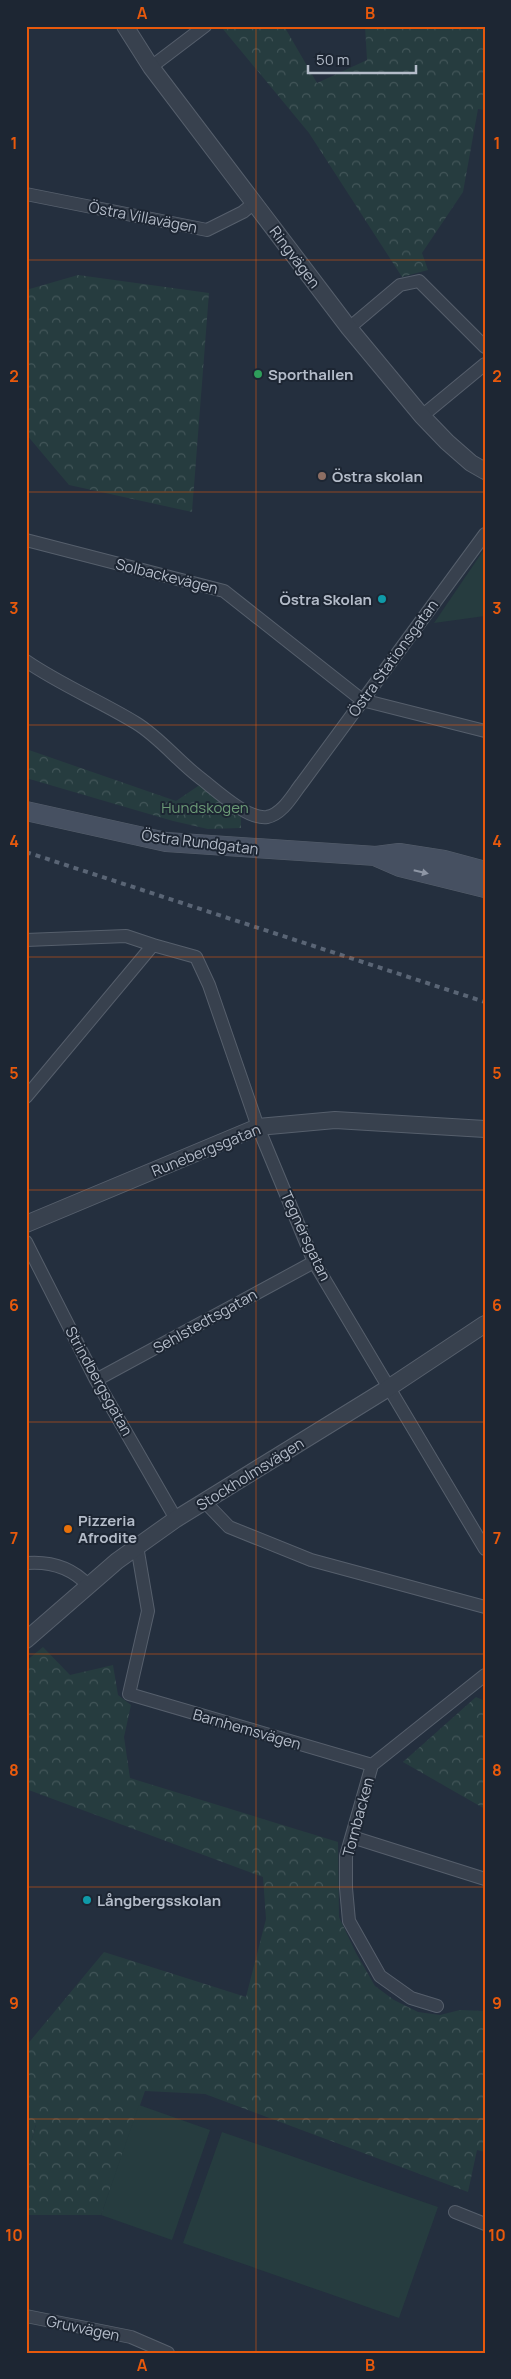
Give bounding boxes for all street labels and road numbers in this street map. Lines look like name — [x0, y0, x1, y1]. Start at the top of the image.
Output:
street label: Östra Villavägen — [87, 196, 199, 238]
street label: Ringvägen — [265, 222, 325, 292]
street label: Solbackevägen — [114, 553, 220, 599]
street label: Östra Stationsgatan — [343, 595, 443, 721]
street label: Östra Rundgatan — [140, 824, 260, 860]
street label: Runebergsgatan — [148, 1119, 264, 1181]
street label: Tegnérsgatan — [276, 1188, 336, 1284]
street label: Sehlstedtsgatan — [149, 1284, 261, 1358]
street label: Strindbergsgatan — [60, 1323, 138, 1439]
street label: Stockholmsvägen — [192, 1432, 308, 1515]
street label: Barnhemsvägen — [191, 1704, 304, 1754]
street label: Tornbacken — [337, 1775, 379, 1859]
street label: Gruvvägen — [44, 2310, 122, 2346]

